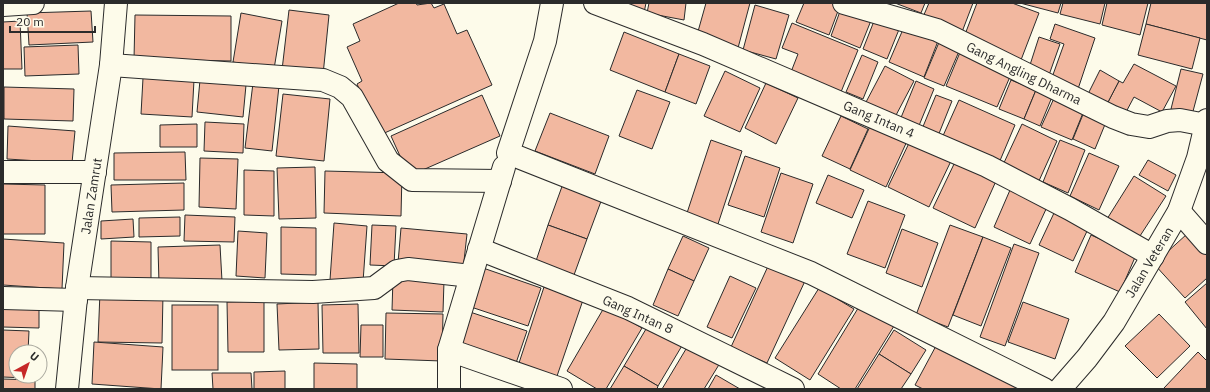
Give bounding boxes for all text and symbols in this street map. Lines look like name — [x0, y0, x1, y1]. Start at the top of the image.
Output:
scale bar — [10, 8, 95, 34]
text: 20 m — [16, 14, 44, 29]
street label: Gang Angling Dharma — [963, 38, 1084, 109]
street label: Gang Intan 4 — [841, 97, 917, 142]
street label: Jalan Zamrut — [77, 157, 106, 235]
street label: Jalan Veteran — [1122, 224, 1177, 301]
street label: Gang Intan 8 — [600, 291, 676, 338]
north arrow — [8, 344, 48, 384]
text: U — [27, 349, 42, 364]

